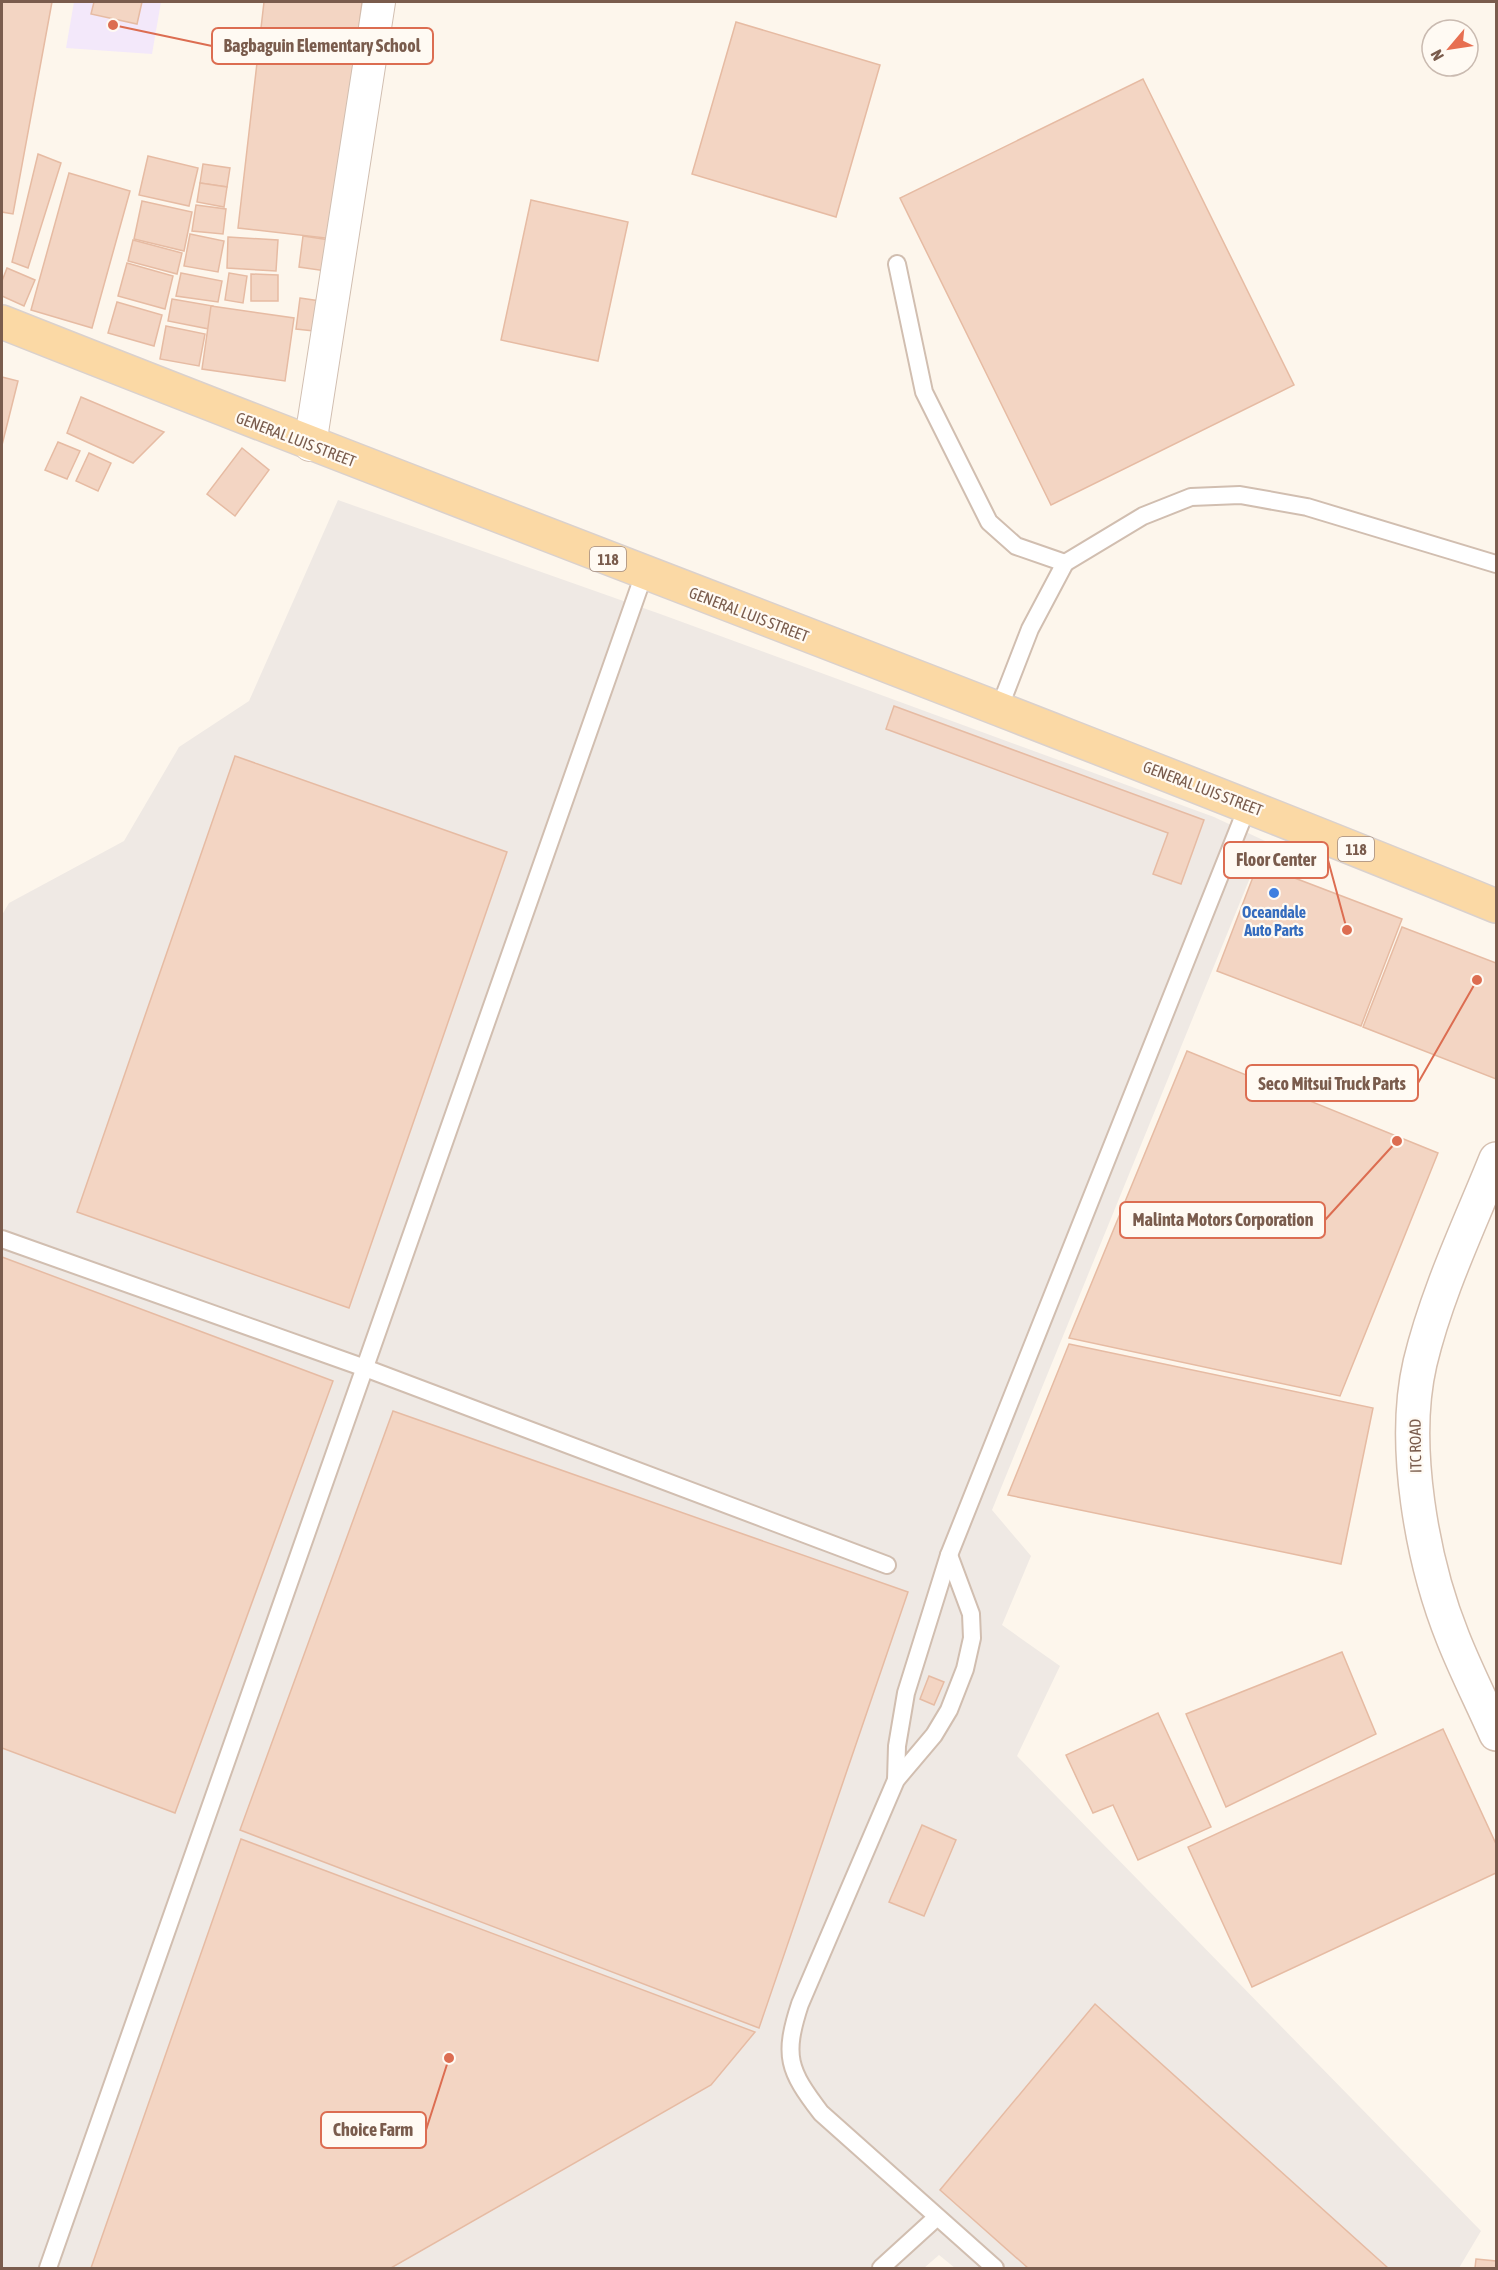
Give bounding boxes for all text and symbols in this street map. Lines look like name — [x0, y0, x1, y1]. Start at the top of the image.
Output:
north arrow — [1420, 18, 1480, 78]
callout: Bagbaguin Elementary School — [212, 28, 433, 64]
text: Bagbaguin Elementary School — [224, 35, 421, 56]
text: N — [1427, 47, 1447, 64]
street label: GENERAL LUIS STREET — [234, 408, 358, 470]
road number: 118 — [590, 547, 626, 571]
street label: GENERAL LUIS STREET — [687, 583, 811, 645]
street label: GENERAL LUIS STREET — [1141, 757, 1265, 819]
road number: 118 — [1338, 837, 1374, 861]
callout: Floor Center — [1224, 842, 1328, 878]
text: Floor Center — [1236, 849, 1317, 870]
marker: Oceandale Auto Parts — [1267, 886, 1281, 900]
place label: Oceandale Auto Parts — [1242, 903, 1306, 939]
callout: Seco Mitsui Truck Parts — [1246, 1065, 1418, 1101]
text: Seco Mitsui Truck Parts — [1258, 1073, 1406, 1094]
callout: Malinta Motors Corporation — [1120, 1202, 1325, 1238]
text: Malinta Motors Corporation — [1133, 1209, 1314, 1230]
street label: ITC ROAD — [1406, 1419, 1424, 1473]
callout: Choice Farm — [321, 2112, 426, 2148]
text: Choice Farm — [333, 2119, 413, 2140]

